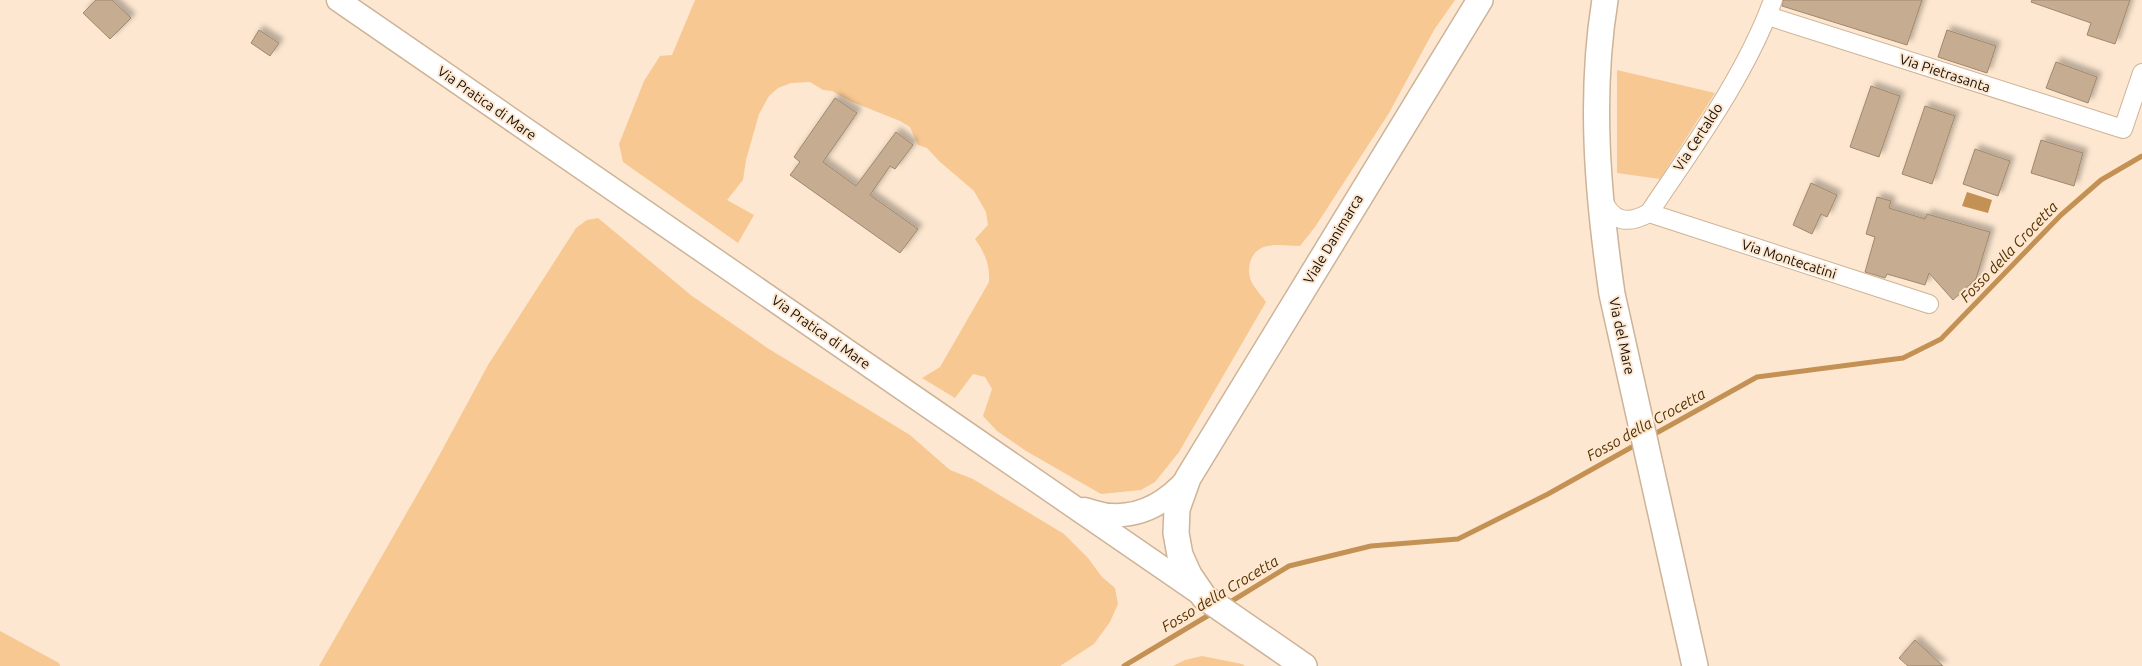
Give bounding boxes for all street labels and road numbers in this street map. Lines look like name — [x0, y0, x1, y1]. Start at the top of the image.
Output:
street label: Via Pietrasanta — [1898, 51, 1992, 95]
street label: Via Pratica di Mare — [435, 63, 539, 143]
street label: Via Certaldo — [1670, 100, 1726, 174]
street label: Viale Danimarca — [1300, 191, 1366, 287]
street label: Via Montecatini — [1740, 236, 1838, 282]
street label: Via Pratica di Mare — [769, 292, 873, 372]
street label: Via del Mare — [1606, 296, 1638, 376]

